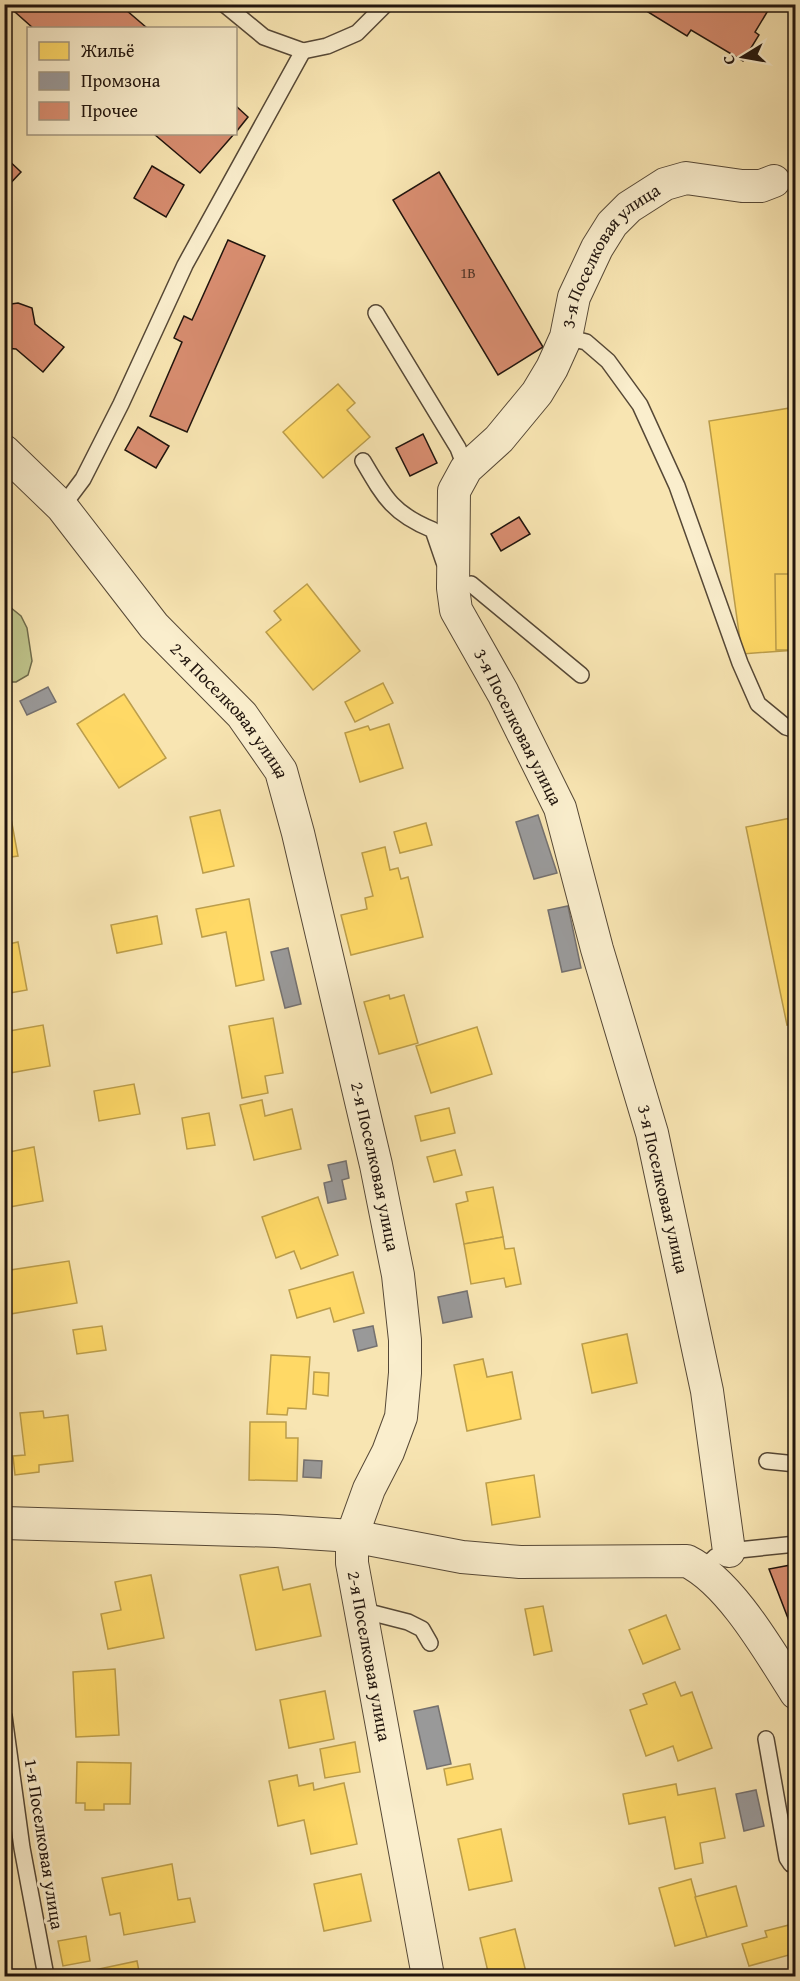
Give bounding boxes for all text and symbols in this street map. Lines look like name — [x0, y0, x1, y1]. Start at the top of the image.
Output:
legend — [27, 27, 237, 135]
north arrow — [713, 27, 773, 87]
text: Жильё — [80, 37, 135, 64]
text: С — [716, 53, 741, 67]
text: Промзона — [81, 67, 161, 94]
text: Прочее — [81, 97, 138, 124]
street label: 3-я Поселковая улица — [554, 176, 665, 331]
house number: 1В — [460, 262, 476, 283]
street label: 2-я Поселковая улица — [164, 636, 296, 782]
street label: 3-я Поселковая улица — [467, 644, 570, 810]
street label: 2-я Поселковая улица — [344, 1079, 407, 1254]
street label: 3-я Поселковая улица — [631, 1102, 696, 1276]
street label: 2-я Поселковая улица — [341, 1569, 399, 1744]
street label: 1-я Поселковая улица — [18, 1757, 71, 1932]

